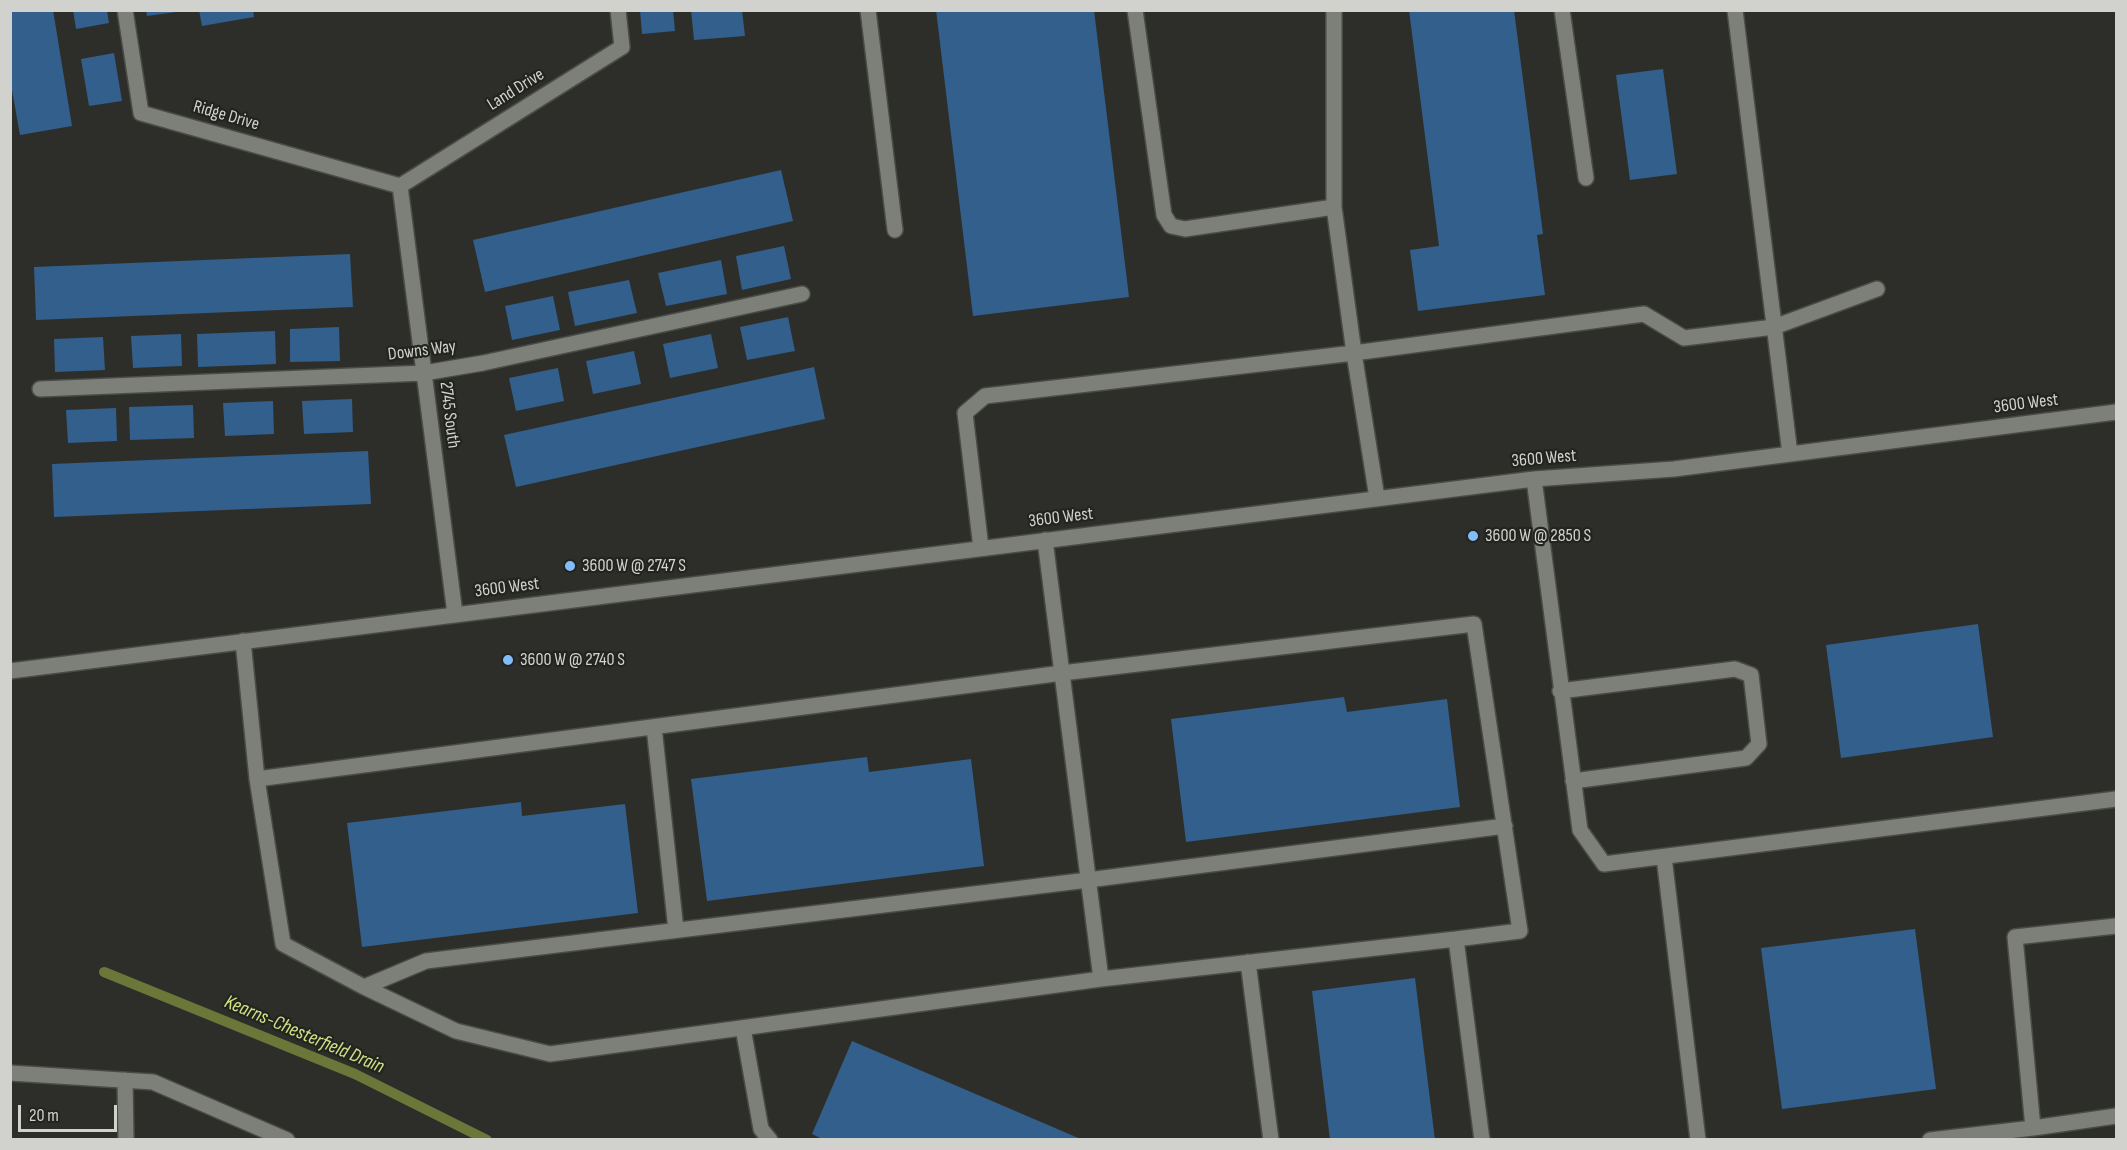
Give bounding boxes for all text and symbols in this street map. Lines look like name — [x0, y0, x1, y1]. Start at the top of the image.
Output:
street label: Land Drive — [484, 64, 548, 116]
street label: Ridge Drive — [190, 96, 262, 136]
street label: Downs Way — [387, 336, 457, 366]
street label: 2745 South — [434, 380, 464, 450]
street label: 3600 West — [1992, 389, 2060, 419]
street label: 3600 West — [1511, 445, 1577, 473]
street label: 3600 West — [1027, 503, 1095, 533]
place label: 3600 W @ 2850 S — [1485, 525, 1591, 547]
marker: 3600 W @ 2850 S — [1466, 529, 1480, 543]
place label: 3600 W @ 2747 S — [582, 555, 686, 577]
marker: 3600 W @ 2747 S — [563, 559, 577, 573]
street label: 3600 West — [473, 573, 541, 603]
place label: 3600 W @ 2740 S — [520, 649, 625, 671]
marker: 3600 W @ 2740 S — [501, 653, 515, 667]
water label: Kearns-Chesterfield Drain — [221, 991, 387, 1079]
scale bar — [21, 1093, 120, 1131]
text: 20 m — [29, 1105, 59, 1126]

